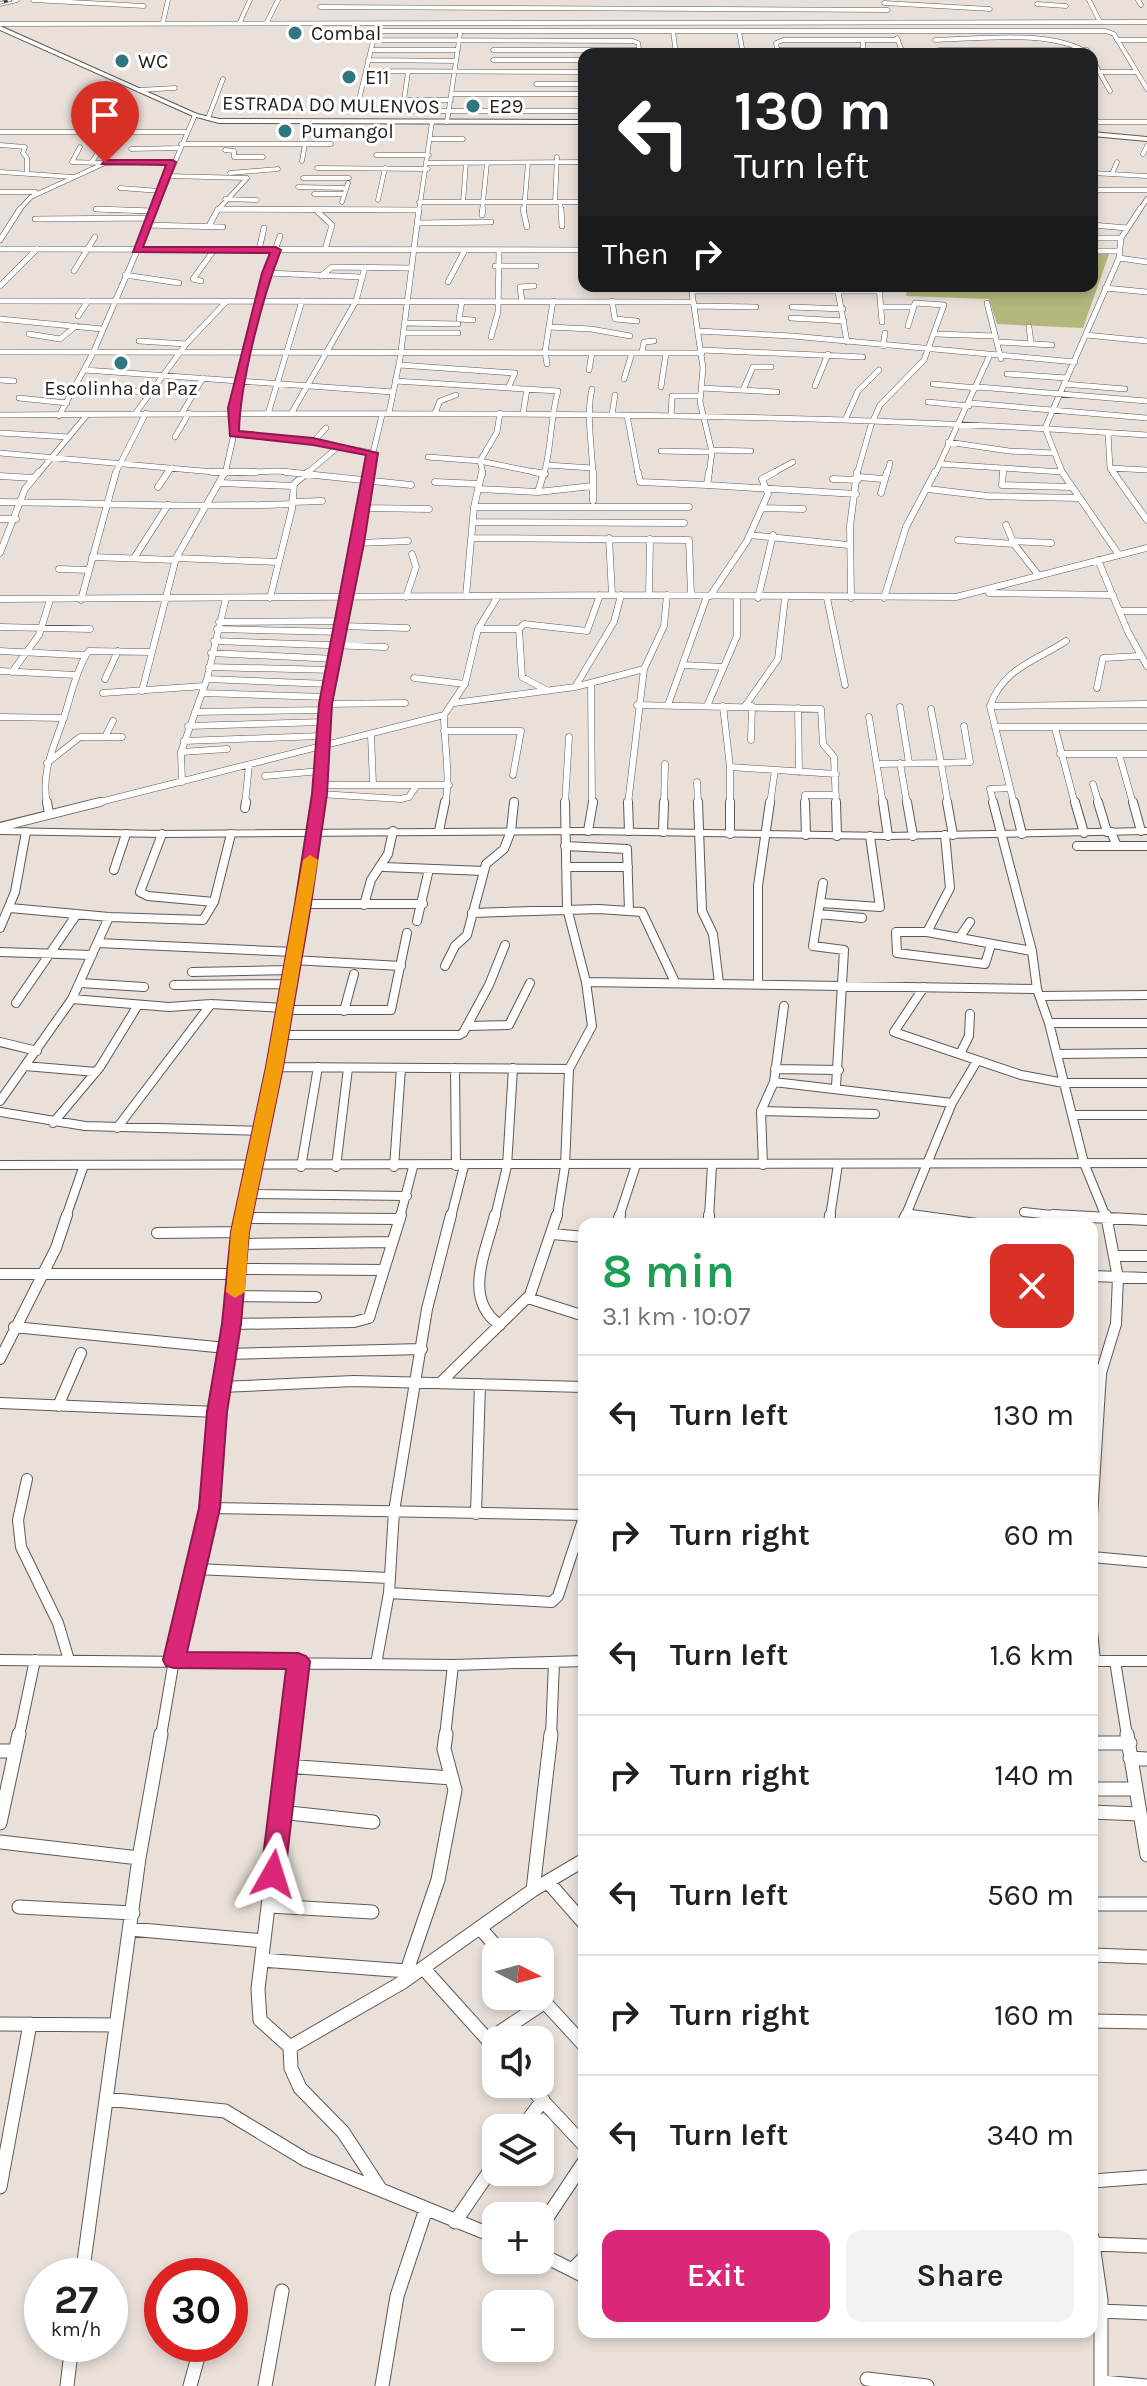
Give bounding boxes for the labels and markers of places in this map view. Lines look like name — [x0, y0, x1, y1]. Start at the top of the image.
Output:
place label: Combal — [311, 22, 381, 45]
marker: Combal — [286, 24, 304, 42]
place label: WC — [138, 50, 168, 73]
marker: WC — [113, 52, 131, 70]
place label: E11 — [365, 66, 389, 89]
marker: E11 — [340, 68, 358, 86]
pin — [71, 81, 139, 163]
place label: E29 — [489, 95, 523, 118]
marker: E29 — [464, 97, 482, 115]
place label: Pumangol — [301, 120, 394, 143]
marker: Pumangol — [276, 122, 294, 140]
marker: Escolinha da Paz — [112, 354, 130, 372]
place label: Escolinha da Paz — [44, 377, 198, 400]

